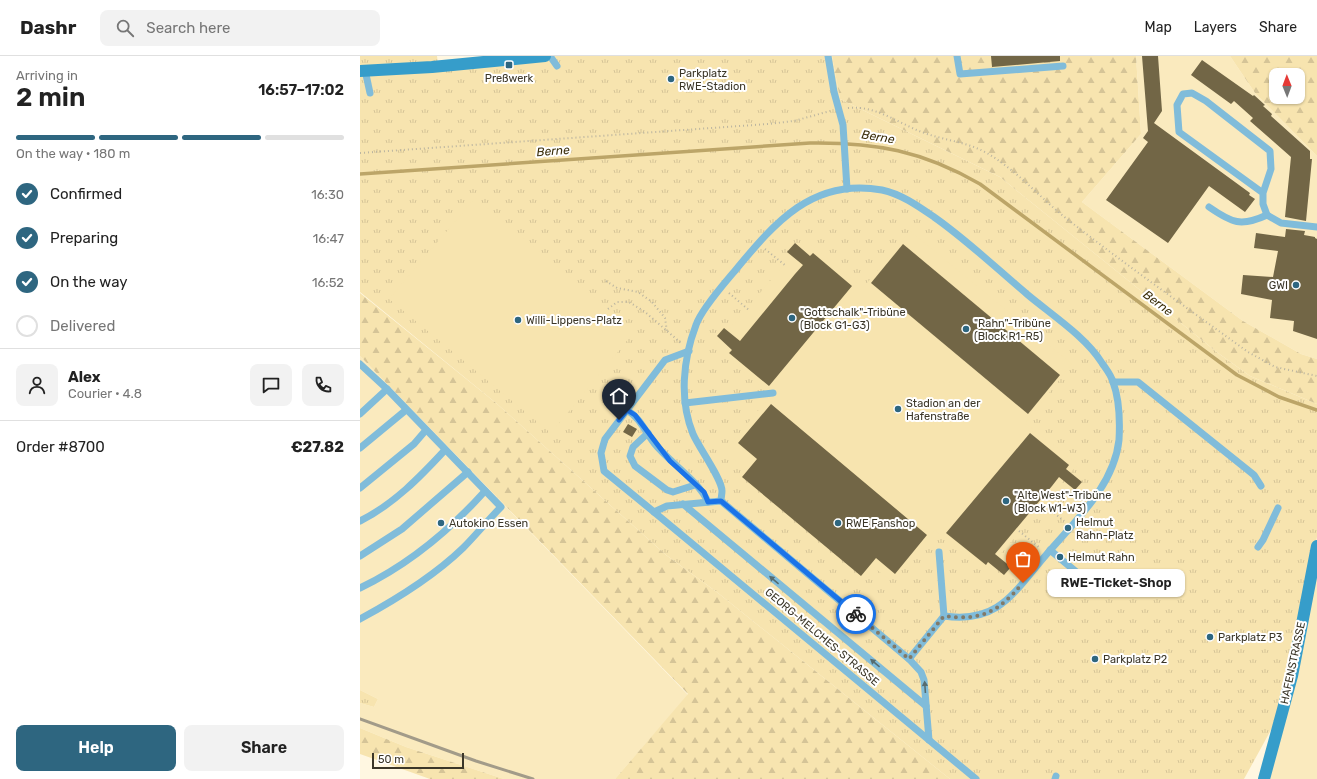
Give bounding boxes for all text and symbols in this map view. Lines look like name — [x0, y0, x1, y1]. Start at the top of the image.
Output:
search box — [100, 10, 380, 46]
text: Dashr — [20, 16, 76, 39]
icon: search — [114, 17, 136, 39]
text: Search here — [146, 19, 230, 37]
text: Map — [1145, 19, 1172, 36]
text: Layers — [1194, 19, 1237, 36]
text: Share — [1259, 19, 1297, 36]
marker: Preßwerk — [504, 60, 514, 70]
place label: Parkplatz RWE-Stadion — [679, 67, 746, 93]
text: Arriving in — [16, 68, 78, 83]
north arrow — [1269, 68, 1305, 104]
map controls — [1269, 68, 1305, 104]
place label: Preßwerk — [485, 72, 533, 85]
marker: Parkplatz RWE-Stadion — [666, 74, 676, 84]
text: 16:57–17:02 — [258, 81, 344, 99]
text: 2 min — [16, 82, 85, 113]
water label: Berne — [860, 127, 896, 147]
water label: Berne — [536, 143, 570, 159]
text: On the way · 180 m — [16, 146, 130, 161]
icon: check — [16, 183, 38, 205]
text: Confirmed — [50, 185, 122, 203]
text: 16:30 — [311, 187, 344, 202]
icon: check — [16, 227, 38, 249]
text: Preparing — [50, 229, 118, 247]
text: 16:47 — [313, 231, 344, 246]
icon: check — [16, 271, 38, 293]
text: On the way — [50, 273, 128, 291]
text: 16:52 — [312, 275, 344, 290]
place label: GWI — [1269, 279, 1288, 292]
marker: GWI — [1291, 280, 1301, 290]
water label: Berne — [1140, 287, 1176, 319]
place label: "Gottschalk"-Tribüne (Block G1-G3) — [800, 306, 906, 332]
marker: "Gottschalk"-Tribüne (Block G1-G3) — [787, 313, 797, 323]
place label: Willi-Lippens-Platz — [526, 314, 622, 327]
marker: Willi-Lippens-Platz — [513, 315, 523, 325]
text: Delivered — [50, 317, 115, 335]
place label: "Rahn"-Tribüne (Block R1-R5) — [974, 317, 1051, 343]
marker: "Rahn"-Tribüne (Block R1-R5) — [961, 324, 971, 334]
button: person — [16, 364, 58, 406]
button: chat — [250, 364, 292, 406]
button: phone — [302, 364, 344, 406]
text: Alex — [68, 368, 101, 386]
pin — [602, 379, 636, 420]
icon: home — [608, 385, 630, 407]
text: Courier · 4.8 — [68, 386, 142, 401]
place label: Stadion an der Hafenstraße — [906, 397, 981, 423]
marker: Stadion an der Hafenstraße — [893, 404, 903, 414]
text: Order #8700 — [16, 438, 105, 456]
text: €27.82 — [291, 438, 344, 456]
place label: "Alte West"-Tribüne (Block W1-W3) — [1014, 489, 1111, 515]
marker: "Alte West"-Tribüne (Block W1-W3) — [1001, 496, 1011, 506]
place label: Helmut Rahn-Platz — [1076, 516, 1134, 542]
place label: Autokino Essen — [449, 517, 528, 530]
place label: RWE Fanshop — [846, 517, 915, 530]
marker: Autokino Essen — [436, 518, 446, 528]
marker: RWE Fanshop — [833, 518, 843, 528]
marker: Helmut Rahn-Platz — [1063, 523, 1073, 533]
pin — [1006, 542, 1040, 583]
icon: bag — [1012, 548, 1034, 570]
place label: Helmut Rahn — [1068, 551, 1135, 564]
marker: Helmut Rahn — [1055, 552, 1065, 562]
callout: RWE-Ticket-Shop — [1047, 569, 1185, 597]
one-way arrow — [769, 575, 780, 584]
text: RWE-Ticket-Shop — [1060, 575, 1172, 590]
street label: GEORG-MELCHES-STRASSE — [762, 586, 882, 689]
courier — [836, 594, 876, 634]
icon: bike — [845, 603, 867, 625]
street label: HAFENSTRASSE — [1278, 620, 1308, 705]
place label: Parkplatz P3 — [1218, 631, 1283, 644]
marker: Parkplatz P3 — [1205, 632, 1215, 642]
place label: Parkplatz P2 — [1103, 653, 1167, 666]
marker: Parkplatz P2 — [1090, 654, 1100, 664]
one-way arrow — [869, 659, 880, 667]
one-way arrow — [921, 681, 928, 693]
button: Help — [16, 725, 176, 771]
button: Share — [184, 725, 344, 771]
scale bar — [372, 751, 464, 770]
text: 50 m — [378, 753, 404, 766]

